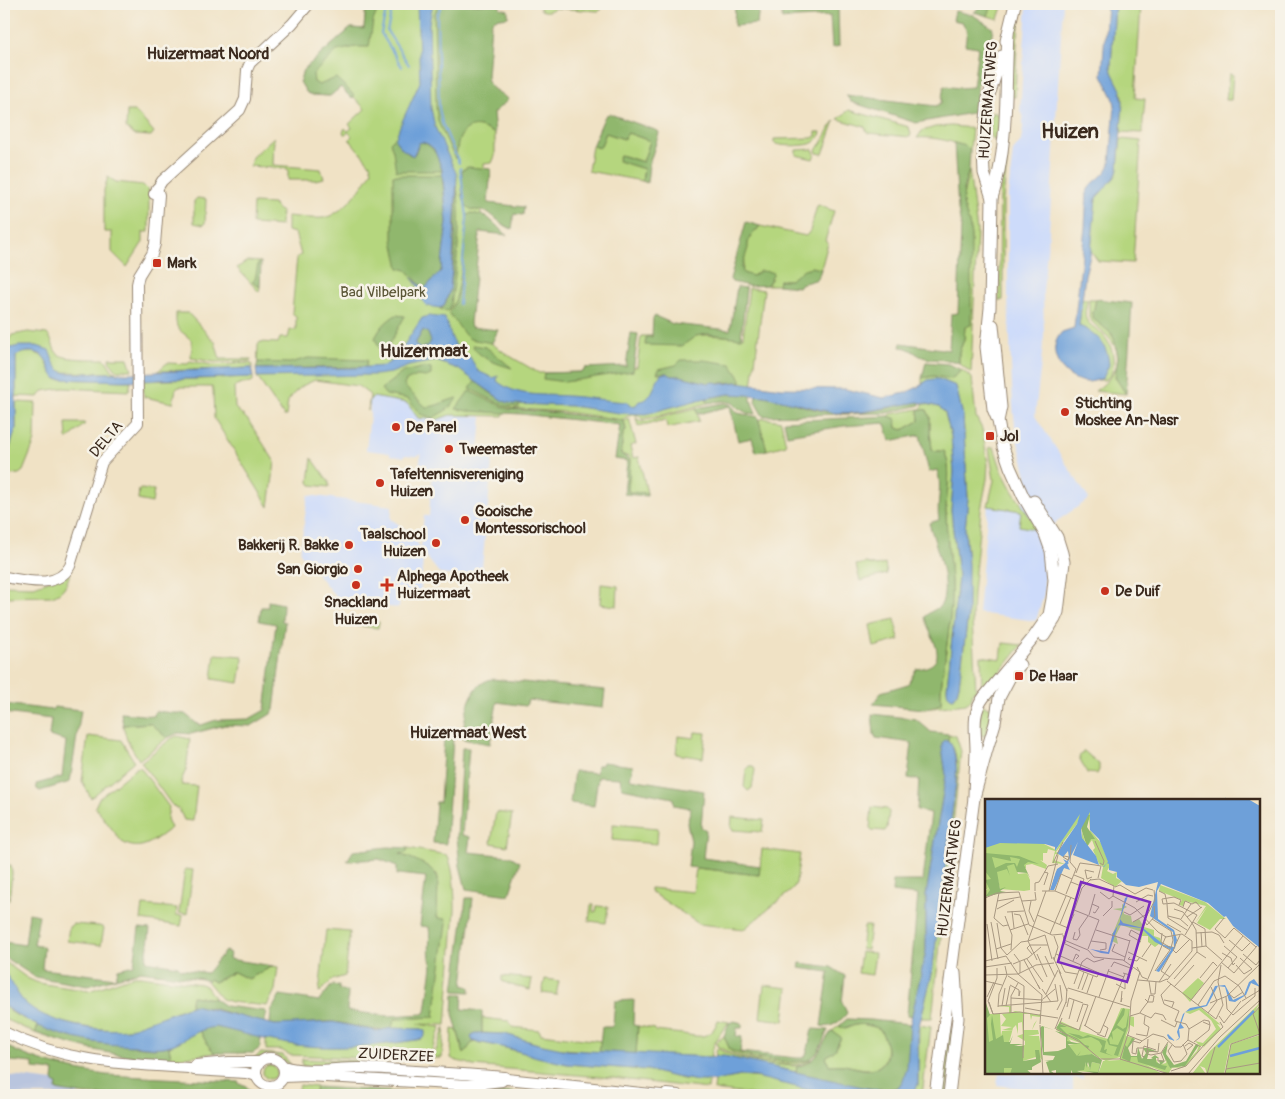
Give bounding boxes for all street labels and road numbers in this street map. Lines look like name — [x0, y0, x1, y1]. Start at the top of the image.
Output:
street label: HUIZERMAATWEG — [975, 40, 1002, 160]
street label: DELTA — [86, 417, 127, 462]
street label: HUIZERMAATWEG — [933, 818, 966, 938]
street label: ZUIDERZEE — [357, 1044, 435, 1067]

